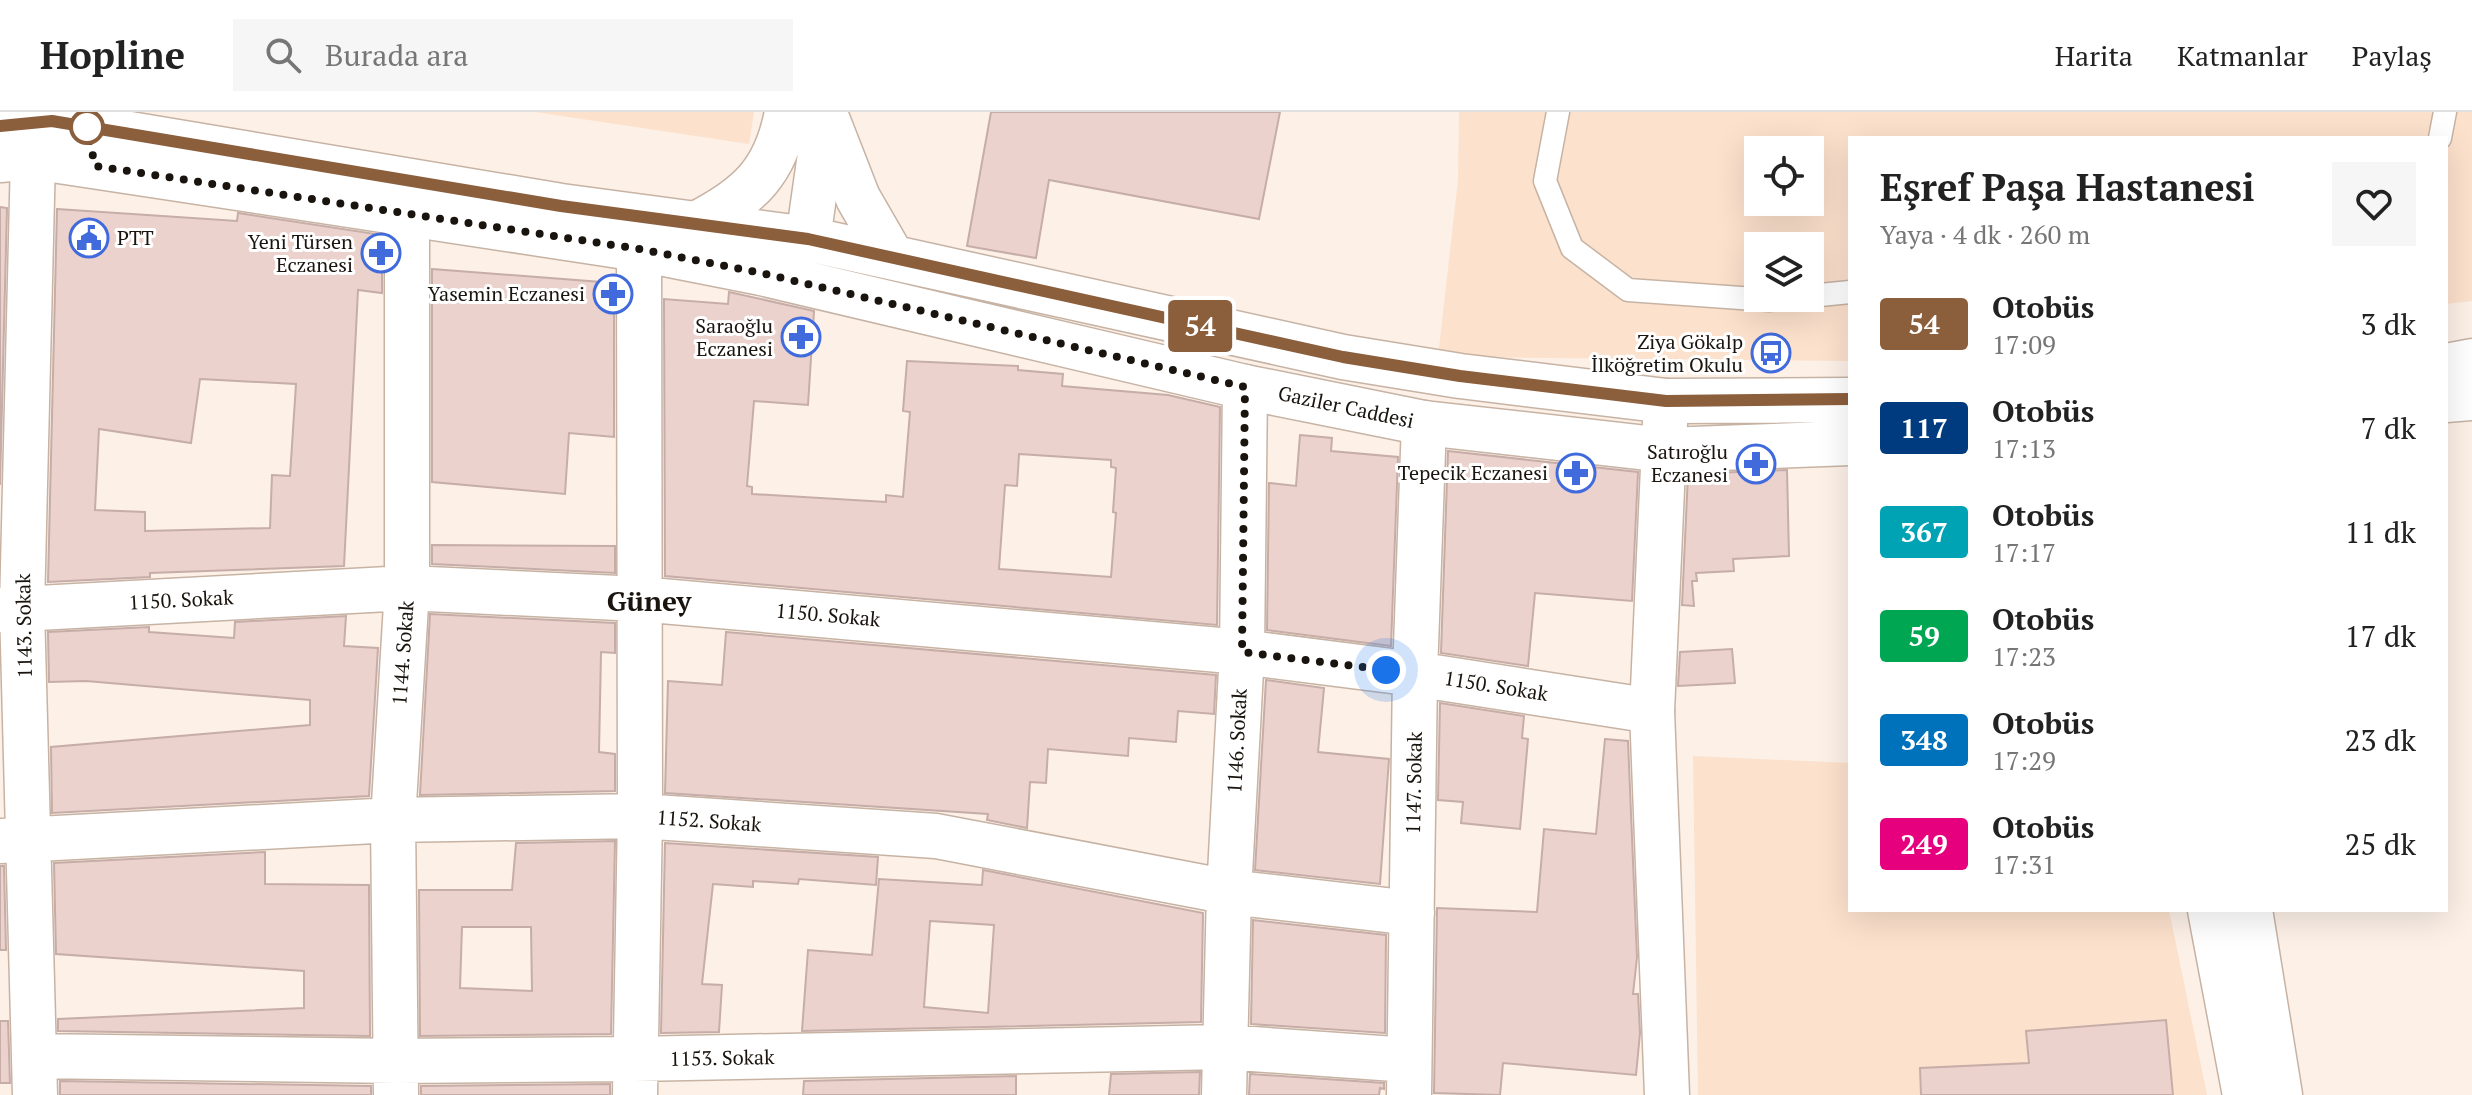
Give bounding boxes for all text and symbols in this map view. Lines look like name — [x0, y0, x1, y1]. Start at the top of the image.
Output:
search box — [233, 19, 793, 91]
text: Hopline — [40, 30, 185, 80]
icon: search — [261, 33, 305, 77]
text: Burada ara — [325, 35, 468, 75]
text: Harita — [2055, 37, 2133, 74]
text: Katmanlar — [2177, 37, 2308, 74]
text: Paylaş — [2352, 37, 2432, 74]
unlabelled marker — [70, 110, 104, 144]
map controls — [1744, 136, 1824, 312]
button: locate — [1744, 136, 1824, 216]
text: Eşref Paşa Hastanesi — [1880, 162, 2255, 212]
button: heart — [2332, 162, 2416, 246]
public building icon: PTT — [68, 217, 110, 259]
text: Yaya · 4 dk · 260 m — [1880, 217, 2090, 251]
place label: PTT — [117, 224, 154, 251]
place label: Yeni Türsen Eczanesi — [248, 228, 353, 278]
pharmacy icon: Yeni Türsen Eczanesi — [360, 232, 402, 274]
button: layers — [1744, 232, 1824, 312]
pharmacy icon: Yasemin Eczanesi — [592, 273, 634, 315]
place label: Yasemin Eczanesi — [428, 280, 585, 307]
text: Otobüs — [1992, 287, 2094, 327]
line badge: 54 — [1164, 300, 1236, 352]
text: 3 dk — [2361, 304, 2416, 344]
text: 54 — [1908, 305, 1940, 342]
text: 54 — [1184, 307, 1216, 344]
place label: Saraoğlu Eczanesi — [695, 312, 773, 362]
pharmacy icon: Saraoğlu Eczanesi — [780, 316, 822, 358]
text: 17:09 — [1992, 327, 2056, 361]
place label: Ziya Gökalp İlköğretim Okulu — [1591, 328, 1743, 378]
bus stop icon: Ziya Gökalp İlköğretim Okulu — [1750, 332, 1792, 374]
street label: Gaziler Caddesi — [1276, 379, 1416, 434]
text: Otobüs — [1992, 391, 2094, 431]
text: 7 dk — [2361, 408, 2416, 448]
text: 117 — [1900, 409, 1948, 446]
text: 17:13 — [1992, 431, 2056, 465]
place label: Satıroğlu Eczanesi — [1647, 438, 1728, 488]
pharmacy icon: Satıroğlu Eczanesi — [1735, 443, 1777, 485]
pharmacy icon: Tepecik Eczanesi — [1555, 452, 1597, 494]
place label: Tepecik Eczanesi — [1398, 459, 1548, 486]
text: Otobüs — [1992, 495, 2094, 535]
text: 11 dk — [2345, 512, 2416, 552]
text: 367 — [1900, 513, 1948, 550]
text: 17:17 — [1992, 535, 2056, 569]
street label: 1143. Sokak — [9, 573, 38, 679]
district label: Güney — [607, 582, 693, 619]
street label: 1150. Sokak — [128, 583, 235, 616]
street label: 1150. Sokak — [775, 596, 882, 633]
street label: 1144. Sokak — [385, 599, 420, 706]
text: Otobüs — [1992, 599, 2094, 639]
text: 17 dk — [2345, 616, 2416, 656]
text: 59 — [1908, 617, 1940, 654]
text: 17:23 — [1992, 639, 2056, 673]
your location — [1366, 650, 1406, 690]
street label: 1150. Sokak — [1442, 664, 1551, 707]
street label: 1146. Sokak — [1220, 687, 1253, 794]
text: Otobüs — [1992, 703, 2094, 743]
text: 23 dk — [2345, 720, 2416, 760]
text: 348 — [1900, 721, 1948, 758]
street label: 1147. Sokak — [1399, 731, 1428, 835]
text: 17:29 — [1992, 743, 2056, 777]
street label: 1152. Sokak — [656, 803, 763, 838]
text: Otobüs — [1992, 807, 2094, 847]
text: 25 dk — [2345, 824, 2416, 864]
text: 249 — [1900, 825, 1948, 862]
text: 17:31 — [1992, 847, 2056, 881]
street label: 1153. Sokak — [669, 1043, 775, 1072]

